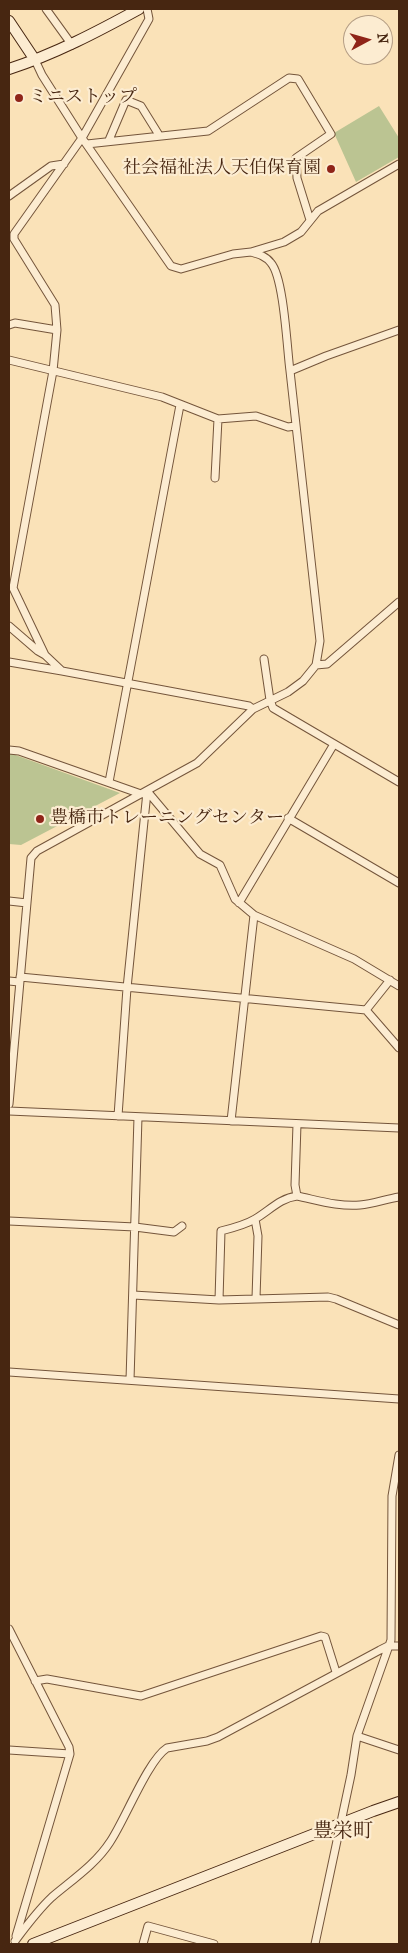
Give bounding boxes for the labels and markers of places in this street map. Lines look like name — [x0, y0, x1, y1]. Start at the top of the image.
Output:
place label: ミニストップ — [29, 87, 137, 109]
marker: ミニストップ — [13, 92, 25, 104]
place label: 社会福祉法人天伯保育園 — [123, 158, 321, 180]
marker: 社会福祉法人天伯保育園 — [325, 163, 337, 175]
place label: 豊橋市トレーニングセンター — [50, 808, 284, 830]
marker: 豊橋市トレーニングセンター — [34, 813, 46, 825]

